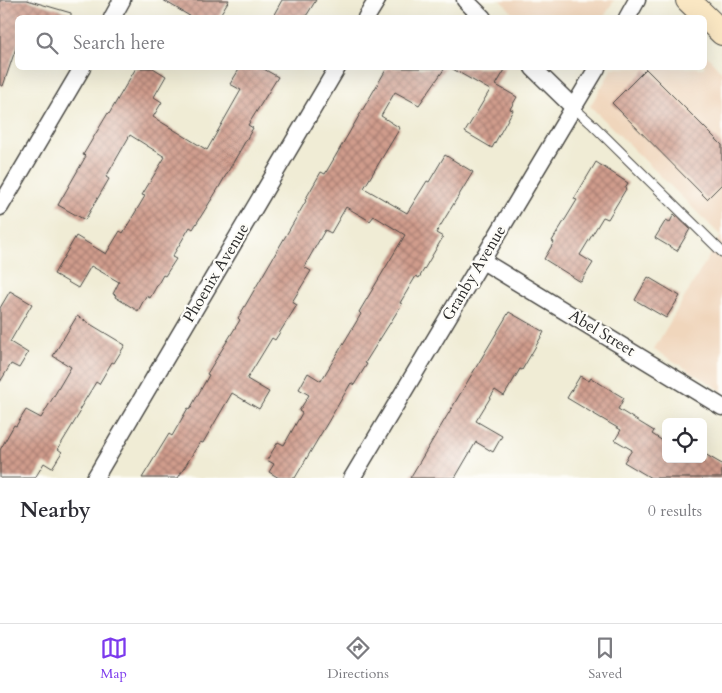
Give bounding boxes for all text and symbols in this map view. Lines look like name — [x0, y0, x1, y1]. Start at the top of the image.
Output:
search box — [15, 15, 707, 70]
icon: search — [33, 29, 61, 57]
text: Search here — [73, 30, 165, 56]
street label: Phoenix Avenue — [178, 219, 254, 327]
street label: Granby Avenue — [437, 221, 511, 325]
street label: Abel Street — [565, 304, 639, 362]
map controls — [662, 418, 707, 463]
button: locate — [662, 418, 707, 463]
text: Nearby — [20, 496, 91, 525]
text: 0 results — [648, 500, 702, 522]
tab: Map — [100, 634, 128, 683]
tab: Directions — [327, 634, 389, 683]
tab: Saved — [588, 634, 622, 683]

